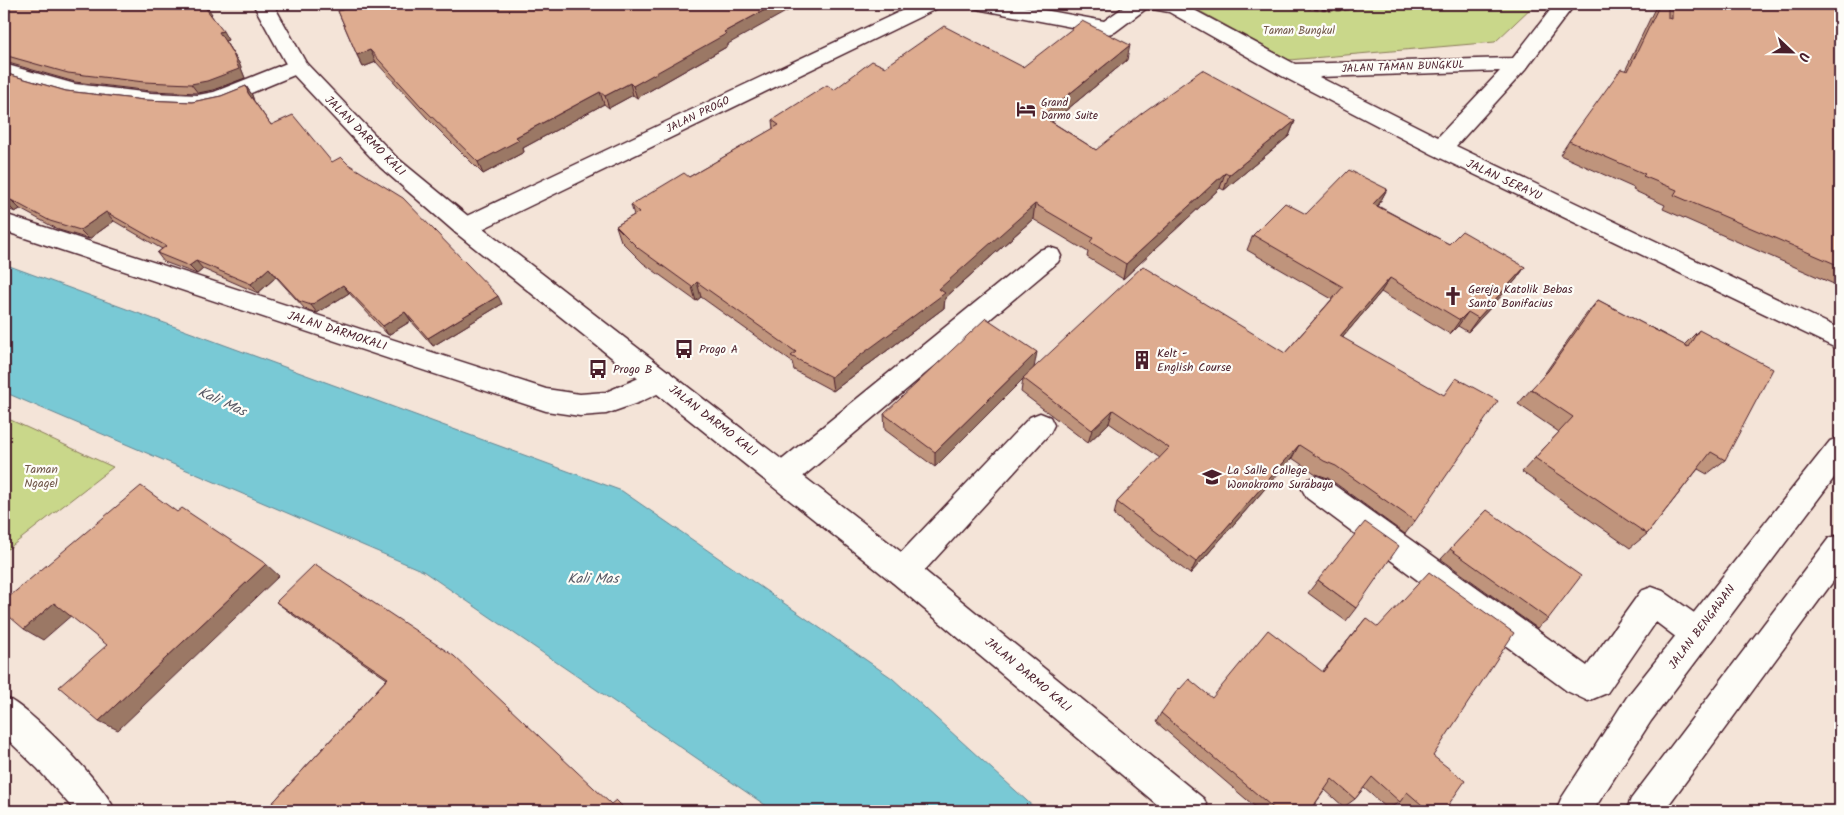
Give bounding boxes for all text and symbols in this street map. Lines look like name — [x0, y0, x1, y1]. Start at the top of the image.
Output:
park label: Taman Bungkul — [1263, 22, 1335, 40]
north arrow — [1766, 28, 1816, 78]
text: U — [1791, 49, 1815, 65]
street label: JALAN TAMAN BUNGKUL — [1341, 56, 1465, 78]
street label: JALAN DARMO KALI — [320, 91, 410, 181]
street label: JALAN PROGO — [663, 92, 733, 138]
place label: Grand Darmo Suite — [1041, 94, 1098, 125]
hotel icon: Grand Darmo Suite — [1015, 98, 1037, 120]
street label: JALAN SERAYU — [1463, 154, 1545, 206]
place label: Gereja Katolik Bebas Santo Bonifacius — [1468, 280, 1573, 313]
church icon: Gereja Katolik Bebas Santo Bonifacius — [1442, 285, 1464, 307]
street label: JALAN DARMOKALI — [285, 306, 389, 356]
bus stop icon: Progo A — [673, 338, 695, 360]
place label: Progo A — [699, 340, 738, 359]
place label: Kelt - English Course — [1157, 344, 1232, 377]
building icon: Kelt - English Course — [1131, 349, 1153, 371]
bus stop icon: Progo B — [587, 358, 609, 380]
place label: Progo B — [613, 360, 653, 379]
street label: JALAN DARMO KALI — [665, 380, 762, 462]
water label: Kali Mas — [194, 381, 252, 424]
park label: Taman Ngagel — [24, 460, 58, 493]
place label: La Salle College Wonokromo Surabaya — [1227, 461, 1334, 494]
school or university icon: La Salle College Wonokromo Surabaya — [1201, 466, 1223, 488]
water label: Kali Mas — [568, 568, 620, 590]
street label: JALAN BENGAWAN — [1664, 581, 1740, 673]
street label: JALAN DARMO KALI — [981, 633, 1076, 717]

